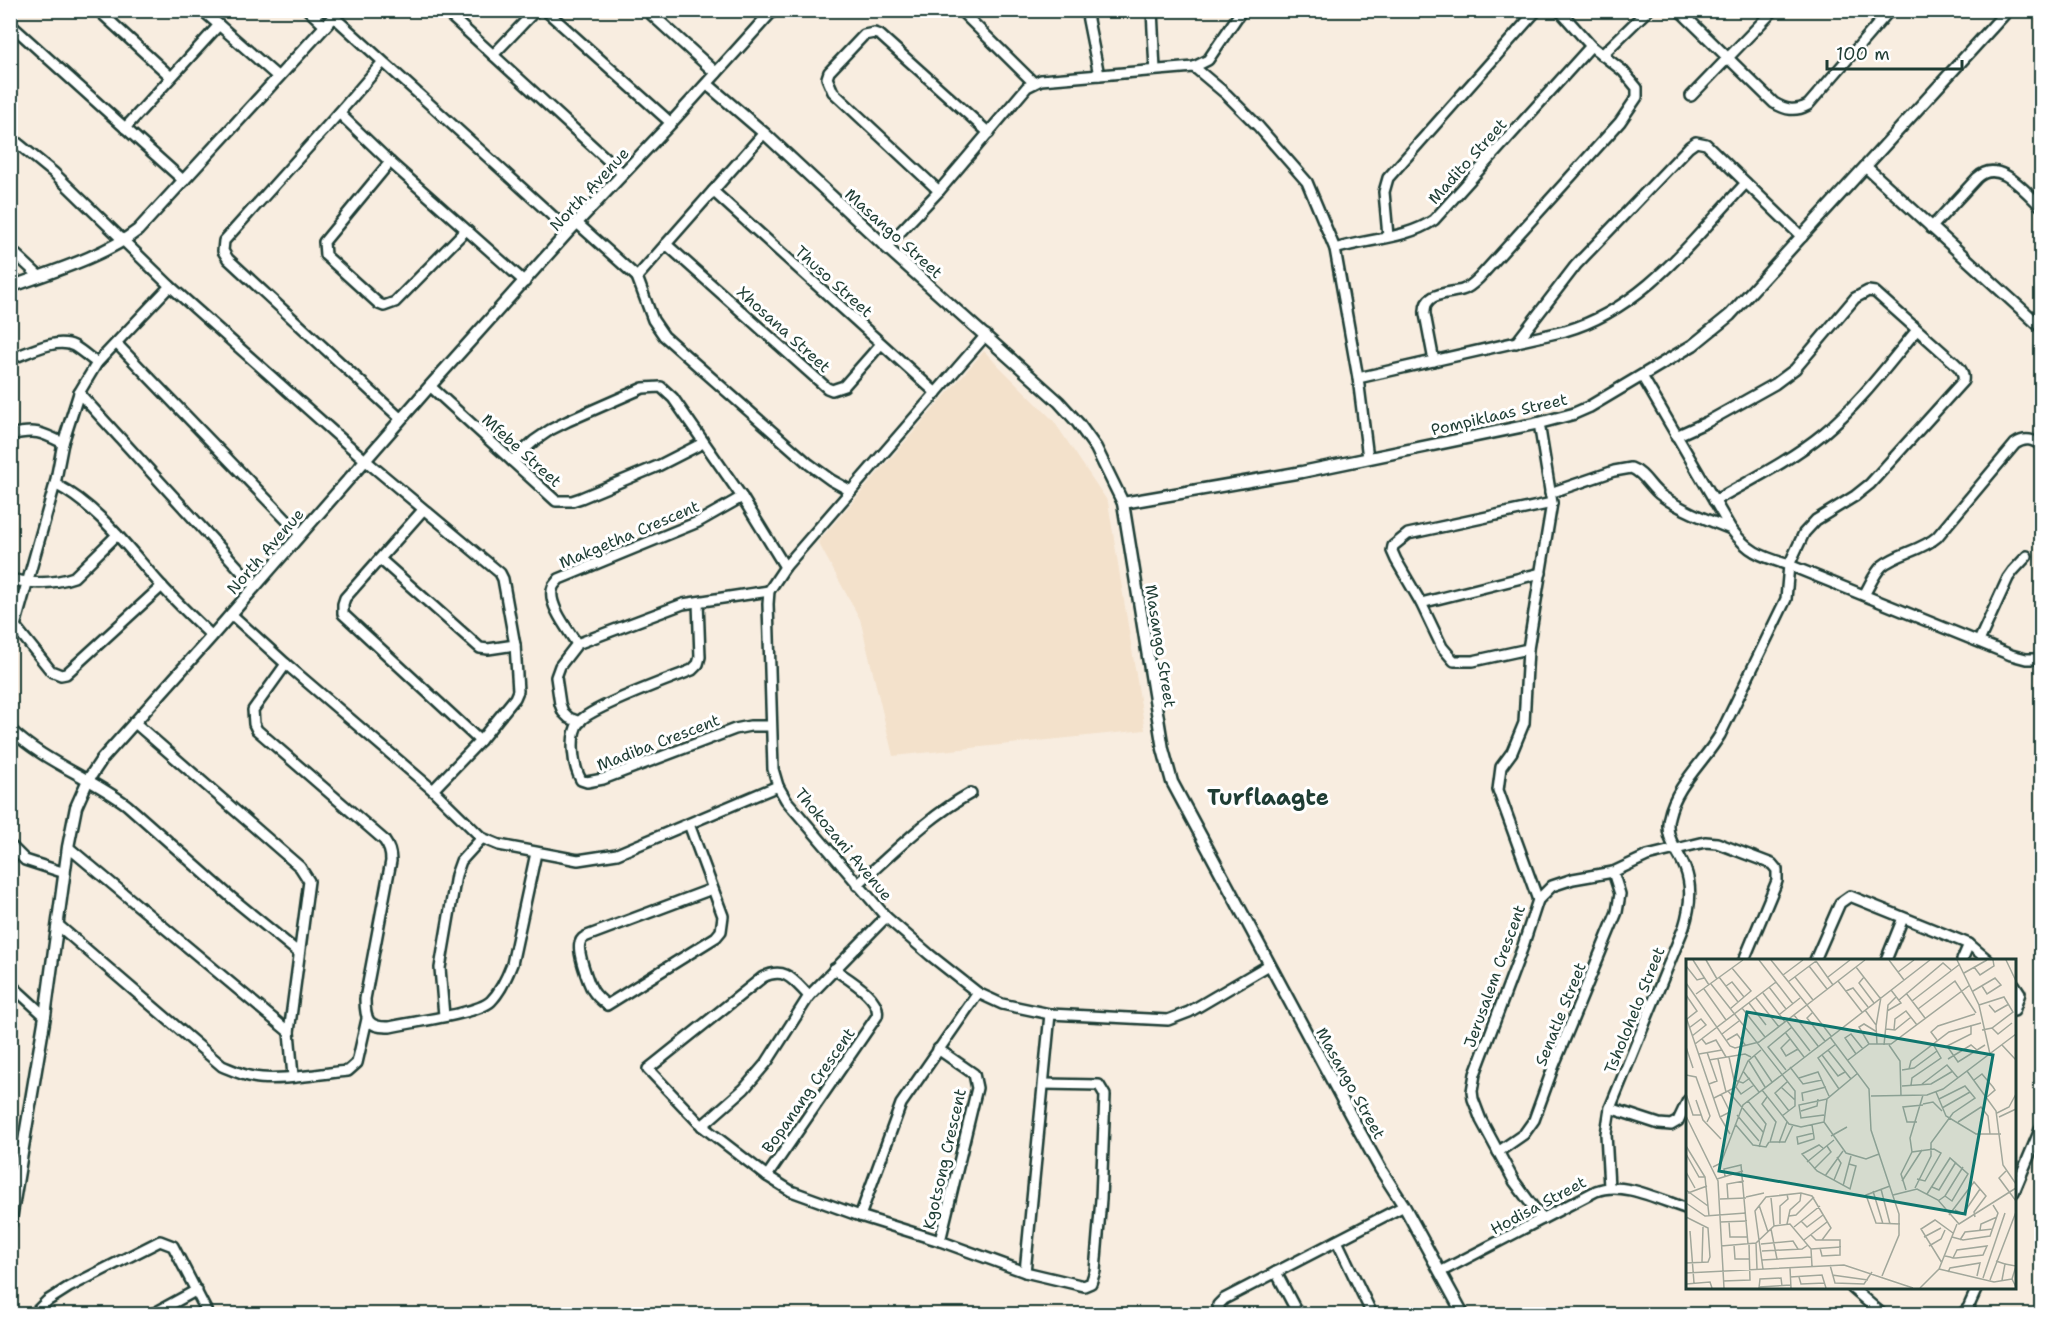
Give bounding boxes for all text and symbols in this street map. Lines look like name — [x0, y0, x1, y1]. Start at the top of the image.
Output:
scale bar — [1827, 33, 1962, 71]
text: 100 m — [1836, 42, 1890, 66]
street label: Madito Street — [1423, 114, 1511, 209]
street label: North Avenue — [545, 143, 634, 236]
street label: Masango Street — [840, 184, 947, 283]
street label: Thuso Street — [790, 241, 877, 322]
street label: Xhosana Street — [732, 282, 835, 377]
street label: Pompiklaas Street — [1429, 389, 1569, 440]
street label: Mfebe Street — [477, 409, 566, 492]
street label: Makgetha Crescent — [556, 495, 702, 573]
street label: North Avenue — [222, 504, 308, 599]
street label: Masango Street — [1140, 583, 1181, 709]
street label: Madiba Crescent — [594, 709, 723, 776]
street label: Thokozani Avenue — [790, 783, 897, 905]
district label: Turflaagte — [1207, 783, 1329, 812]
street label: Jerusalem Crescent — [1459, 902, 1530, 1050]
street label: Tsholohelo Street — [1600, 944, 1669, 1077]
street label: Senatle Street — [1530, 959, 1591, 1069]
inset map — [1686, 959, 2016, 1289]
street label: Bopanang Crescent — [757, 1023, 860, 1157]
street label: Masango Street — [1311, 1024, 1390, 1143]
street label: Kgotsong Crescent — [918, 1087, 971, 1232]
street label: Hodisa Street — [1487, 1171, 1590, 1240]

